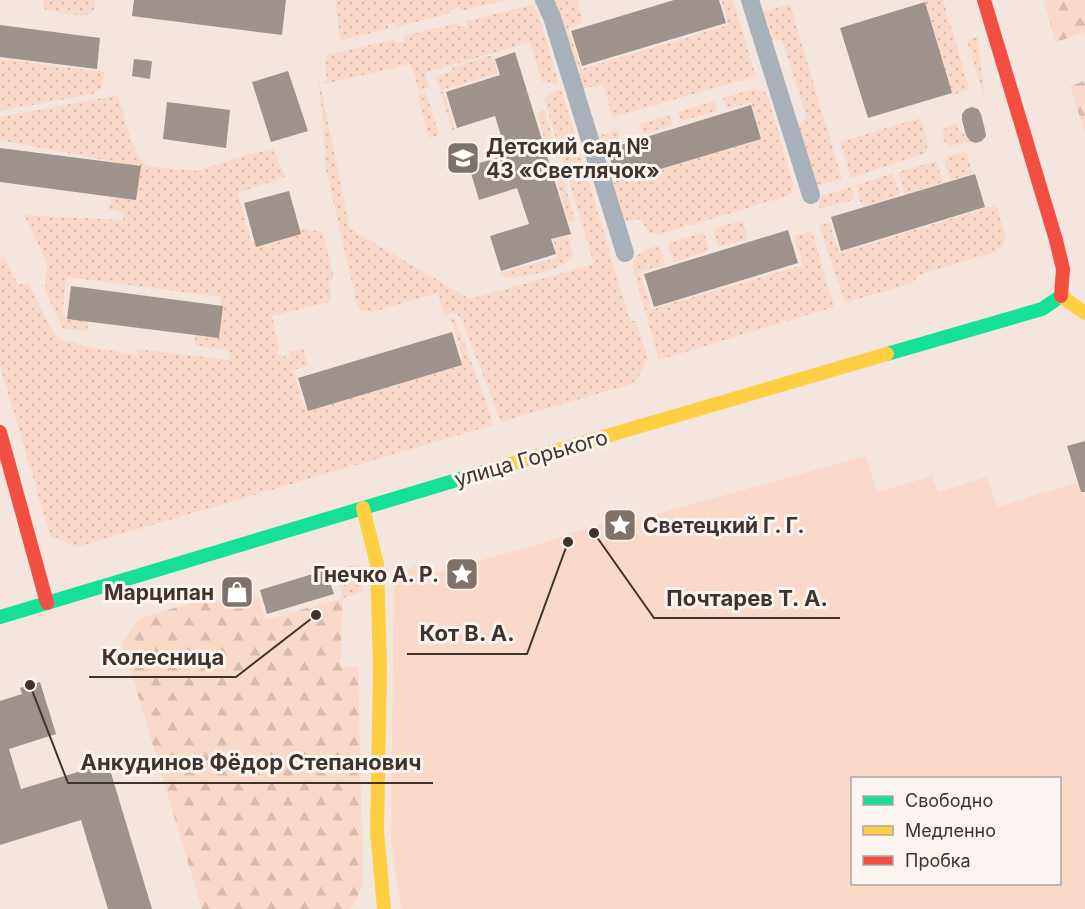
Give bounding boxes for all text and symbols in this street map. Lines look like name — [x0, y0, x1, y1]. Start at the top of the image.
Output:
place label: Детский сад № 43 «Светлячок» — [486, 134, 660, 183]
school or university icon: Детский сад № 43 «Светлячок» — [445, 140, 481, 176]
street label: улица Горького — [452, 424, 610, 492]
place icon: Светецкий Г. Г. — [602, 507, 638, 543]
place label: Светецкий Г. Г. — [643, 513, 804, 538]
place icon: Гнечко А. Р. — [444, 556, 480, 592]
place label: Гнечко А. Р. — [313, 562, 439, 587]
shop icon: Марципан — [219, 574, 255, 610]
callout: Почтарев Т. А. — [654, 578, 840, 618]
place label: Марципан — [104, 580, 214, 605]
text: Почтарев Т. А. — [666, 585, 828, 611]
callout: Кот В. А. — [407, 614, 527, 654]
text: Кот В. А. — [419, 620, 515, 646]
callout: Колесница — [89, 637, 236, 677]
text: Колесница — [102, 644, 224, 670]
callout: Анкудинов Фёдор Степанович — [68, 743, 433, 783]
text: Анкудинов Фёдор Степанович — [81, 749, 421, 775]
legend — [851, 777, 1061, 885]
text: Свободно — [905, 790, 993, 811]
text: Медленно — [905, 820, 996, 841]
text: Пробка — [905, 850, 971, 871]

